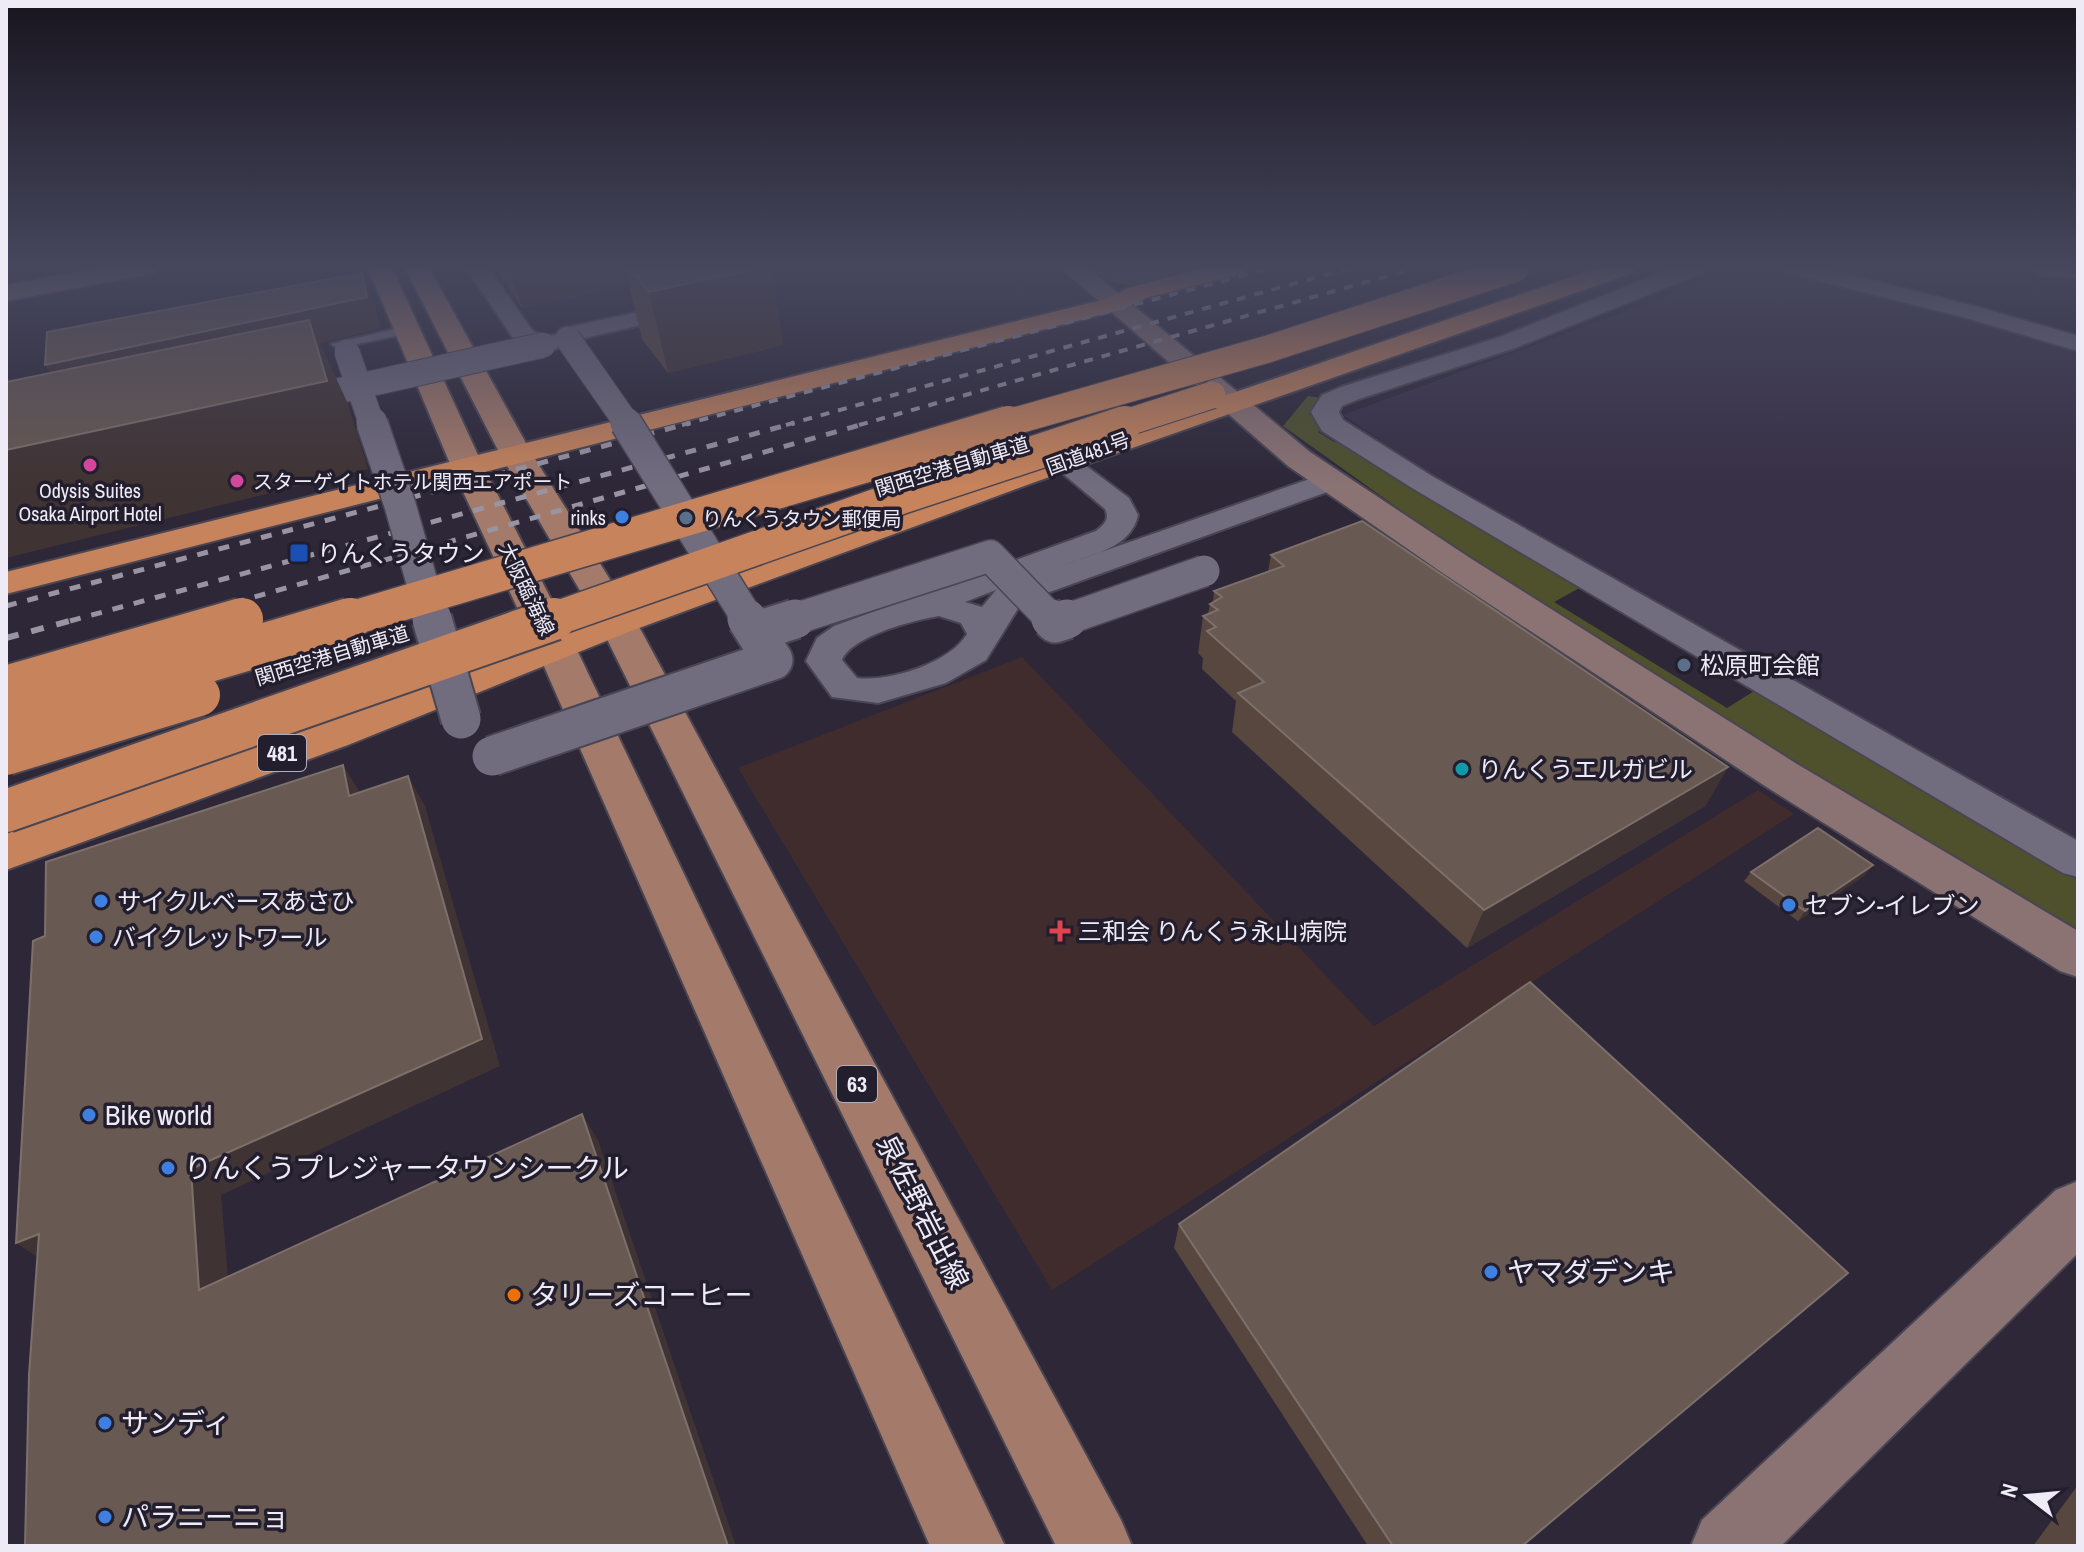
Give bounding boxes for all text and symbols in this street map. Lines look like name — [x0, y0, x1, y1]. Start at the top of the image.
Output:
street label: 国道481号 — [1042, 425, 1134, 481]
street label: 関西空港自動車道 — [872, 430, 1032, 502]
marker: Odysis Suites Osaka Airport Hotel — [81, 456, 99, 474]
place label: スターゲイトホテル関西エアポート — [253, 468, 573, 495]
marker: スターゲイトホテル関西エアポート — [228, 472, 246, 490]
place label: Odysis Suites Osaka Airport Hotel — [18, 477, 162, 527]
place label: rinks — [570, 504, 606, 531]
place label: りんくうタウン郵便局 — [702, 505, 902, 532]
marker: rinks — [613, 508, 631, 526]
marker: りんくうタウン郵便局 — [677, 509, 695, 527]
place label: りんくうタウン — [317, 537, 485, 569]
street label: 大阪臨海線 — [493, 538, 561, 640]
marker: りんくうタウン — [288, 542, 310, 564]
street label: 関西空港自動車道 — [252, 619, 412, 691]
place label: 松原町会館 — [1700, 649, 1820, 681]
marker: 松原町会館 — [1675, 656, 1693, 674]
road number: 481 — [258, 735, 306, 771]
place label: りんくうエルガビル — [1478, 753, 1693, 785]
marker: りんくうエルガビル — [1453, 760, 1471, 778]
place label: サイクルベースあさひ — [117, 885, 355, 917]
place label: セブン-イレブン — [1805, 889, 1980, 921]
marker: サイクルベースあさひ — [92, 892, 110, 910]
marker: セブン-イレブン — [1780, 896, 1798, 914]
place label: 三和会 りんくう永山病院 — [1078, 915, 1347, 947]
marker: 三和会 りんくう永山病院 — [1049, 920, 1071, 942]
place label: バイクレットワール — [112, 921, 328, 953]
marker: バイクレットワール — [87, 928, 105, 946]
road number: 63 — [837, 1066, 877, 1102]
place label: Bike world — [105, 1096, 212, 1134]
marker: Bike world — [80, 1106, 98, 1124]
street label: 泉佐野岩出線 — [868, 1129, 978, 1295]
place label: りんくうプレジャータウンシークル — [184, 1149, 629, 1187]
marker: りんくうプレジャータウンシークル — [159, 1159, 177, 1177]
place label: ヤマダデンキ — [1507, 1253, 1675, 1291]
marker: ヤマダデンキ — [1482, 1263, 1500, 1281]
place label: タリーズコーヒー — [530, 1276, 753, 1314]
marker: タリーズコーヒー — [505, 1286, 523, 1304]
place label: サンディ — [121, 1404, 231, 1442]
marker: サンディ — [96, 1414, 114, 1432]
north arrow — [1988, 1456, 2068, 1536]
text: N — [1993, 1480, 2025, 1501]
place label: パラニーニョ — [121, 1498, 289, 1536]
marker: パラニーニョ — [96, 1508, 114, 1526]

